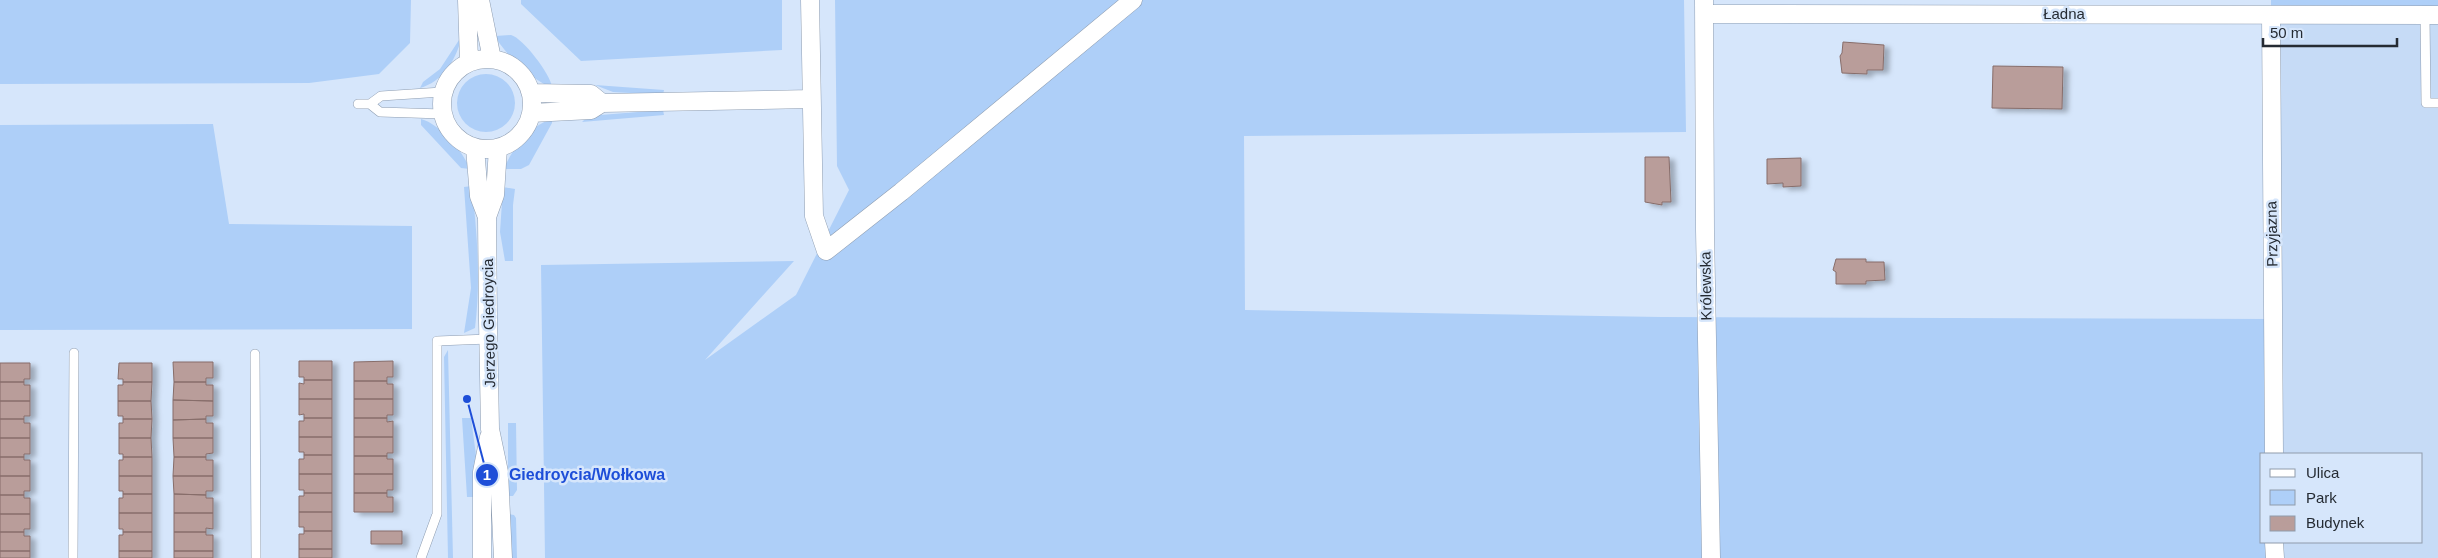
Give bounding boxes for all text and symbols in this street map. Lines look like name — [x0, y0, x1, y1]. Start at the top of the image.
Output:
street label: Ładna — [2043, 5, 2086, 22]
scale bar — [2263, 15, 2397, 47]
text: 50 m — [2270, 24, 2303, 41]
street label: Przyjazna — [2262, 200, 2281, 267]
street label: Królewska — [1696, 251, 1715, 321]
street label: Jerzego Giedroycia — [479, 258, 498, 388]
legend — [2260, 453, 2423, 543]
callout: Giedroycia/Wołkowa — [474, 459, 675, 490]
text: Ulica — [2306, 464, 2340, 481]
text: 1 — [483, 466, 491, 483]
text: Giedroycia/Wołkowa — [509, 466, 665, 483]
text: Park — [2306, 489, 2337, 506]
text: Budynek — [2306, 514, 2365, 531]

